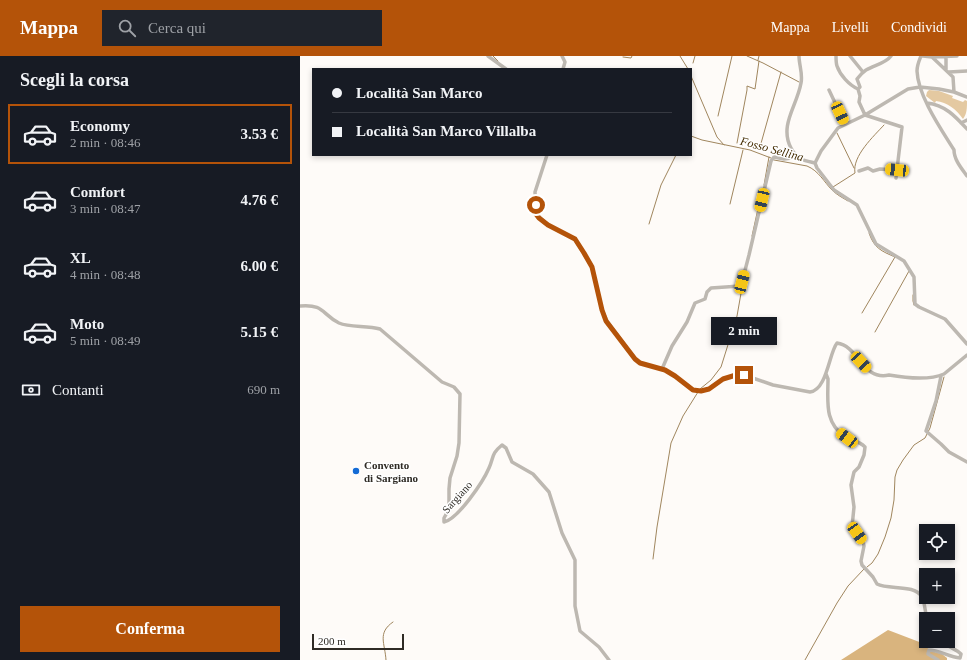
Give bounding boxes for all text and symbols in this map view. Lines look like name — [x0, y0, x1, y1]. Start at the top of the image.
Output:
search box — [102, 10, 382, 46]
text: Mappa — [20, 17, 78, 38]
icon: search — [116, 17, 138, 39]
text: Cerca qui — [148, 20, 206, 36]
text: Mappa — [771, 20, 810, 35]
text: Livelli — [832, 20, 869, 35]
text: Condividi — [891, 20, 947, 35]
text: Scegli la corsa — [20, 70, 129, 90]
text: Località San Marco — [356, 85, 482, 101]
car — [829, 100, 851, 126]
icon: car — [22, 116, 58, 152]
text: Economy — [70, 118, 130, 134]
text: Località San Marco Villalba — [356, 123, 536, 139]
text: 3.53 € — [241, 126, 278, 142]
water label: Fosso Sellina — [738, 134, 805, 164]
text: 2 min · 08:46 — [70, 135, 140, 150]
car — [884, 163, 910, 177]
icon: car — [22, 182, 58, 218]
text: Comfort — [70, 184, 125, 200]
car — [753, 187, 771, 213]
text: 4.76 € — [241, 192, 278, 208]
route start — [527, 196, 545, 214]
text: 3 min · 08:47 — [70, 201, 140, 216]
icon: car — [22, 248, 58, 284]
text: XL — [70, 250, 91, 266]
text: 6.00 € — [241, 258, 278, 274]
text: 4 min · 08:48 — [70, 267, 140, 282]
car — [733, 269, 751, 295]
icon: car — [22, 314, 58, 350]
text: Moto — [70, 316, 104, 332]
callout: 2 min — [711, 317, 777, 345]
text: 2 min — [728, 323, 760, 338]
text: 5.15 € — [241, 324, 278, 340]
text: 5 min · 08:49 — [70, 333, 140, 348]
car — [848, 349, 874, 375]
route end — [735, 366, 753, 384]
icon: cash — [20, 379, 42, 401]
text: Contanti — [52, 382, 104, 398]
text: 690 m — [247, 382, 280, 397]
car — [834, 426, 860, 450]
place label: Convento di Sargiano — [364, 459, 419, 484]
marker: Convento di Sargiano — [351, 466, 361, 476]
street label: Sargiano — [440, 478, 475, 515]
car — [845, 520, 869, 546]
map controls — [919, 524, 955, 648]
button: locate — [919, 524, 955, 560]
button: + — [919, 568, 955, 604]
button: Conferma — [20, 606, 280, 652]
button: − — [919, 612, 955, 648]
scale bar — [312, 632, 404, 651]
text: 200 m — [318, 635, 346, 647]

